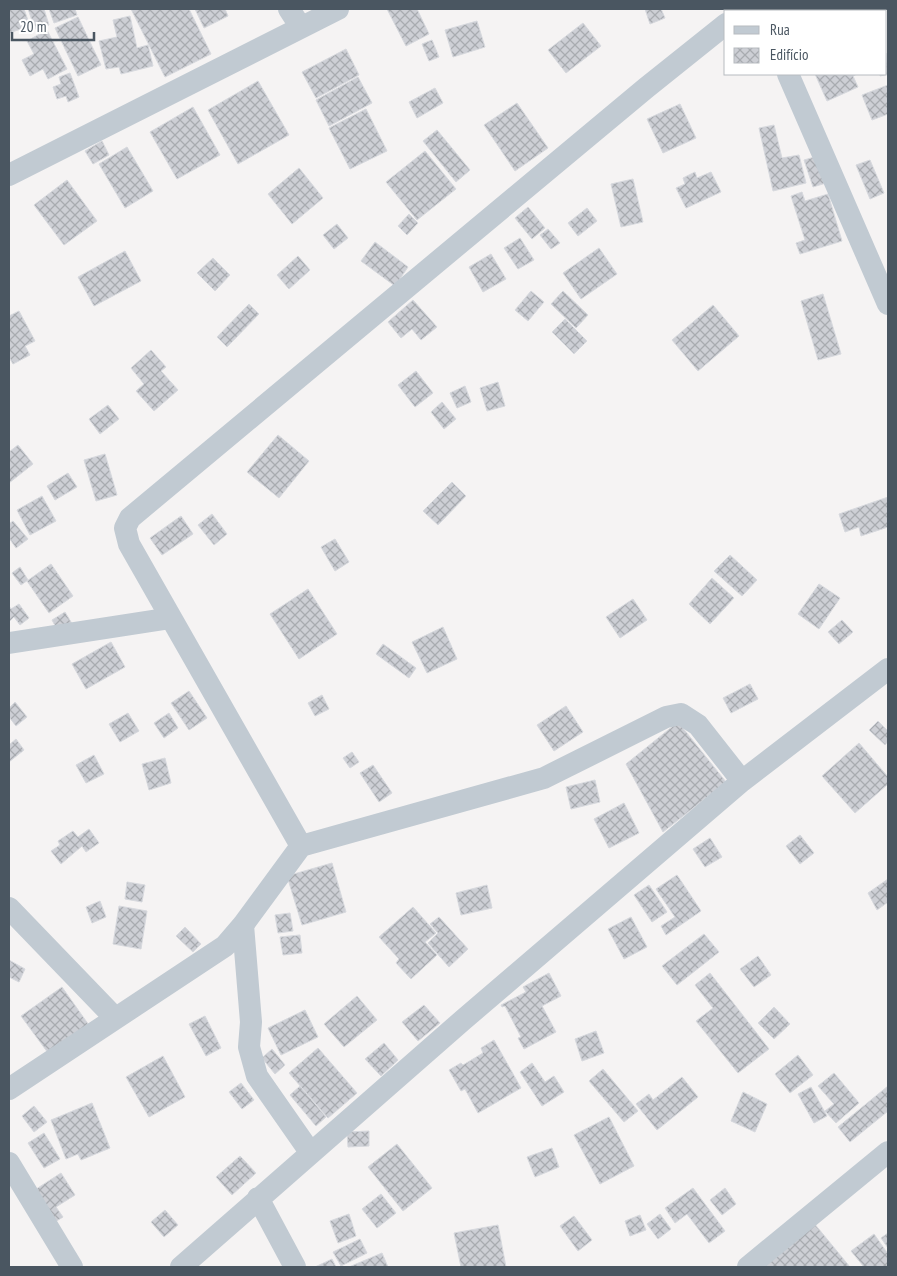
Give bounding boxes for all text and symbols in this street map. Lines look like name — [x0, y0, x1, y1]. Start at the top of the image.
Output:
scale bar — [12, 10, 95, 42]
legend — [724, 10, 887, 75]
text: 20 m — [20, 17, 46, 36]
text: Rua — [770, 20, 790, 39]
text: Edifício — [770, 45, 808, 64]

